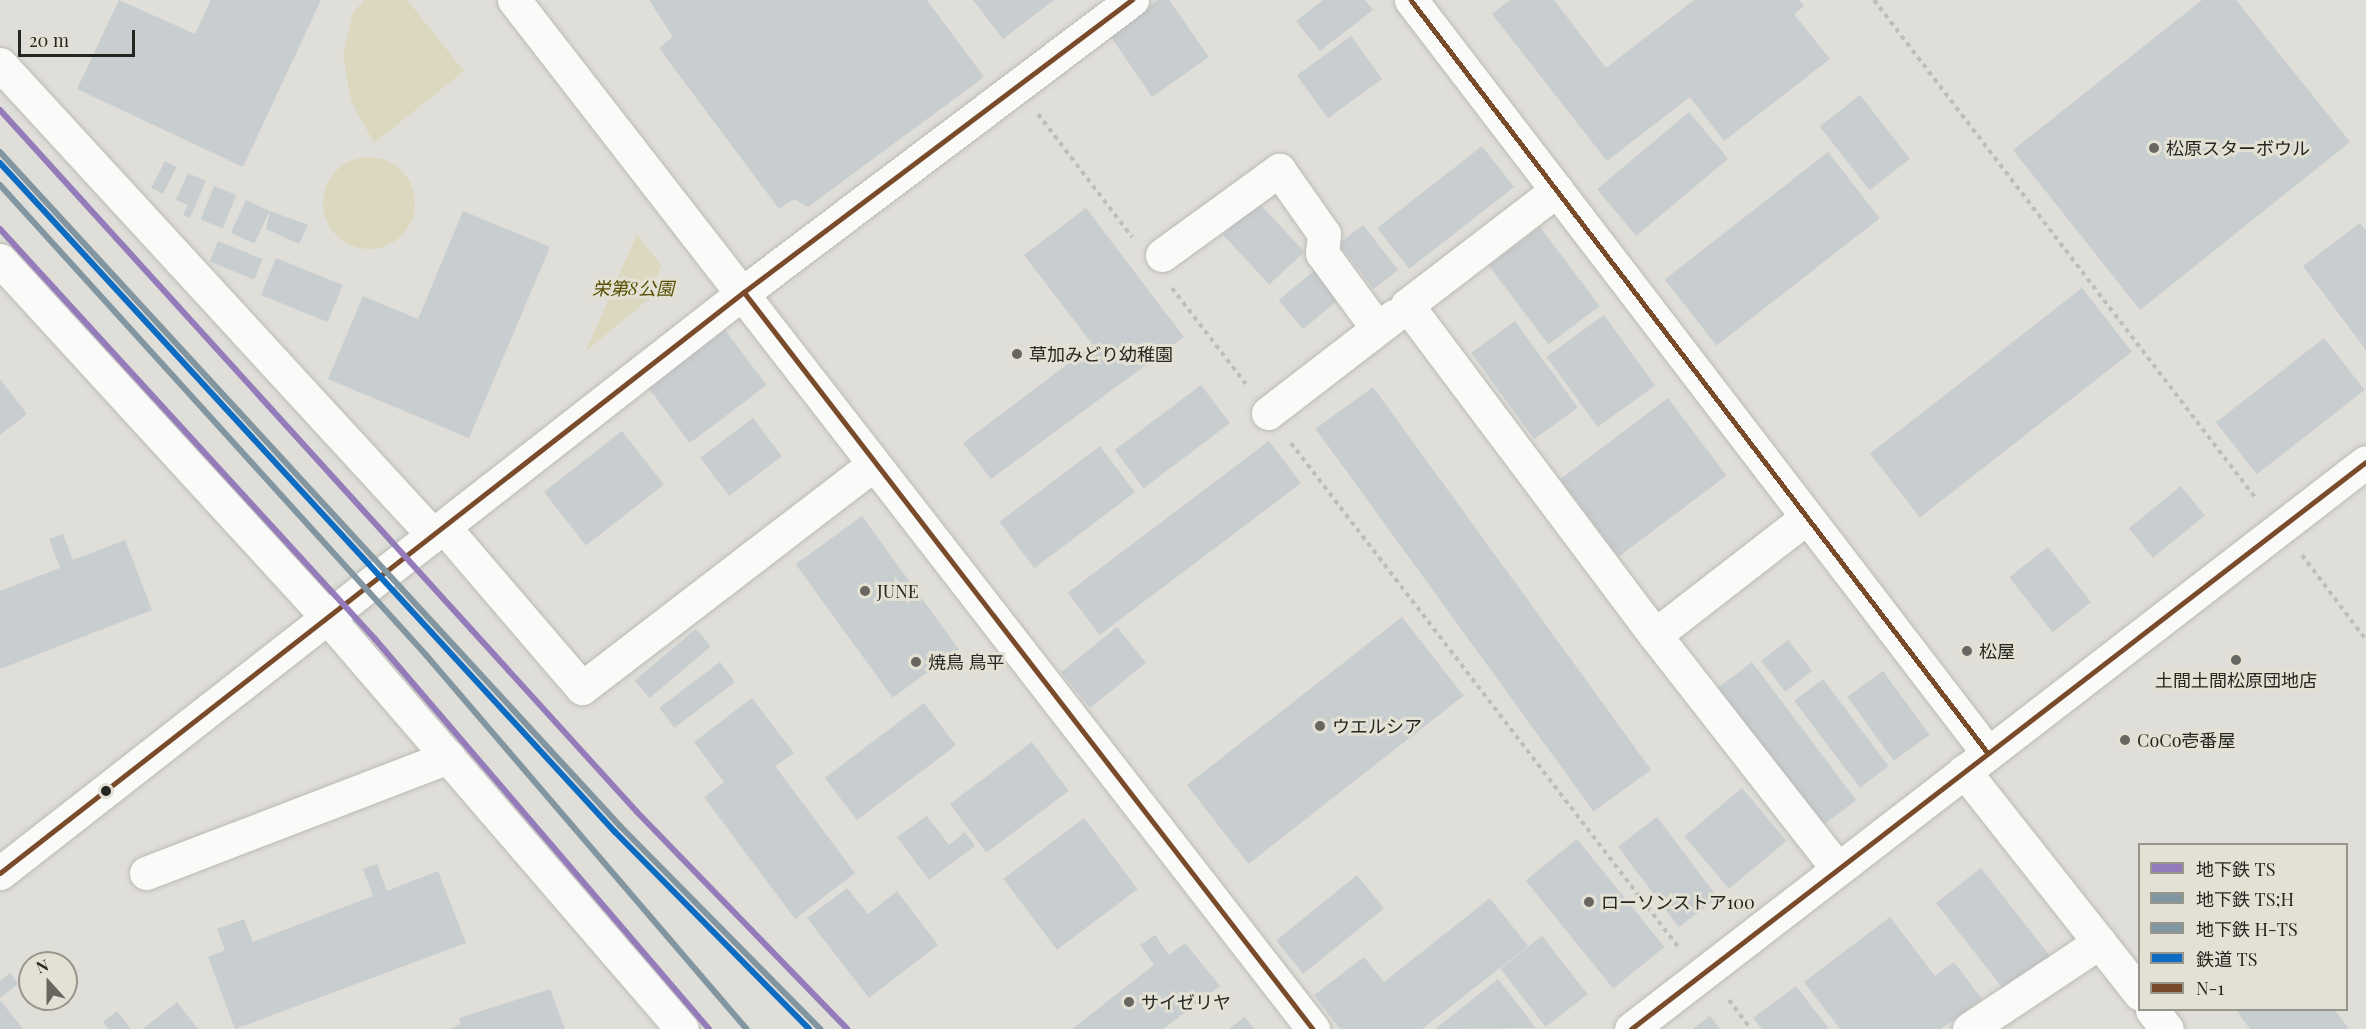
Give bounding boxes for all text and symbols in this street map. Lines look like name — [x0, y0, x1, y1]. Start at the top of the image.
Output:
scale bar — [21, 18, 138, 56]
text: 20 m — [29, 28, 69, 52]
place label: 松原スターボウル — [2166, 137, 2310, 159]
marker: 松原スターボウル — [2147, 141, 2161, 155]
park label: 栄第8公園 — [592, 277, 674, 299]
place label: 草加みどり幼稚園 — [1029, 343, 1173, 365]
marker: 草加みどり幼稚園 — [1010, 347, 1024, 361]
place label: JUNE — [877, 580, 919, 602]
marker: JUNE — [858, 584, 872, 598]
place label: 松屋 — [1979, 640, 2015, 662]
marker: 松屋 — [1960, 644, 1974, 658]
place label: 焼鳥 鳥平 — [928, 651, 1004, 673]
marker: 土間土間松原団地店 — [2229, 653, 2243, 667]
marker: 焼鳥 鳥平 — [909, 655, 923, 669]
place label: 土間土間松原団地店 — [2155, 669, 2317, 691]
place label: ウエルシア — [1332, 715, 1422, 737]
marker: ウエルシア — [1313, 719, 1327, 733]
place label: CoCo壱番屋 — [2137, 729, 2235, 751]
marker: CoCo壱番屋 — [2118, 733, 2132, 747]
unlabelled marker — [100, 785, 112, 797]
legend — [2138, 843, 2348, 1011]
text: 地下鉄 TS — [2196, 857, 2275, 881]
text: 地下鉄 TS;H — [2196, 887, 2294, 911]
place label: ローソンストア100 — [1601, 891, 1755, 913]
marker: ローソンストア100 — [1582, 895, 1596, 909]
text: 地下鉄 H-TS — [2196, 917, 2298, 941]
text: 鉄道 TS — [2196, 947, 2257, 971]
north arrow — [18, 951, 78, 1011]
text: N — [33, 954, 51, 977]
text: N-1 — [2196, 976, 2224, 1000]
place label: サイゼリヤ — [1141, 991, 1231, 1013]
marker: サイゼリヤ — [1122, 995, 1136, 1009]

